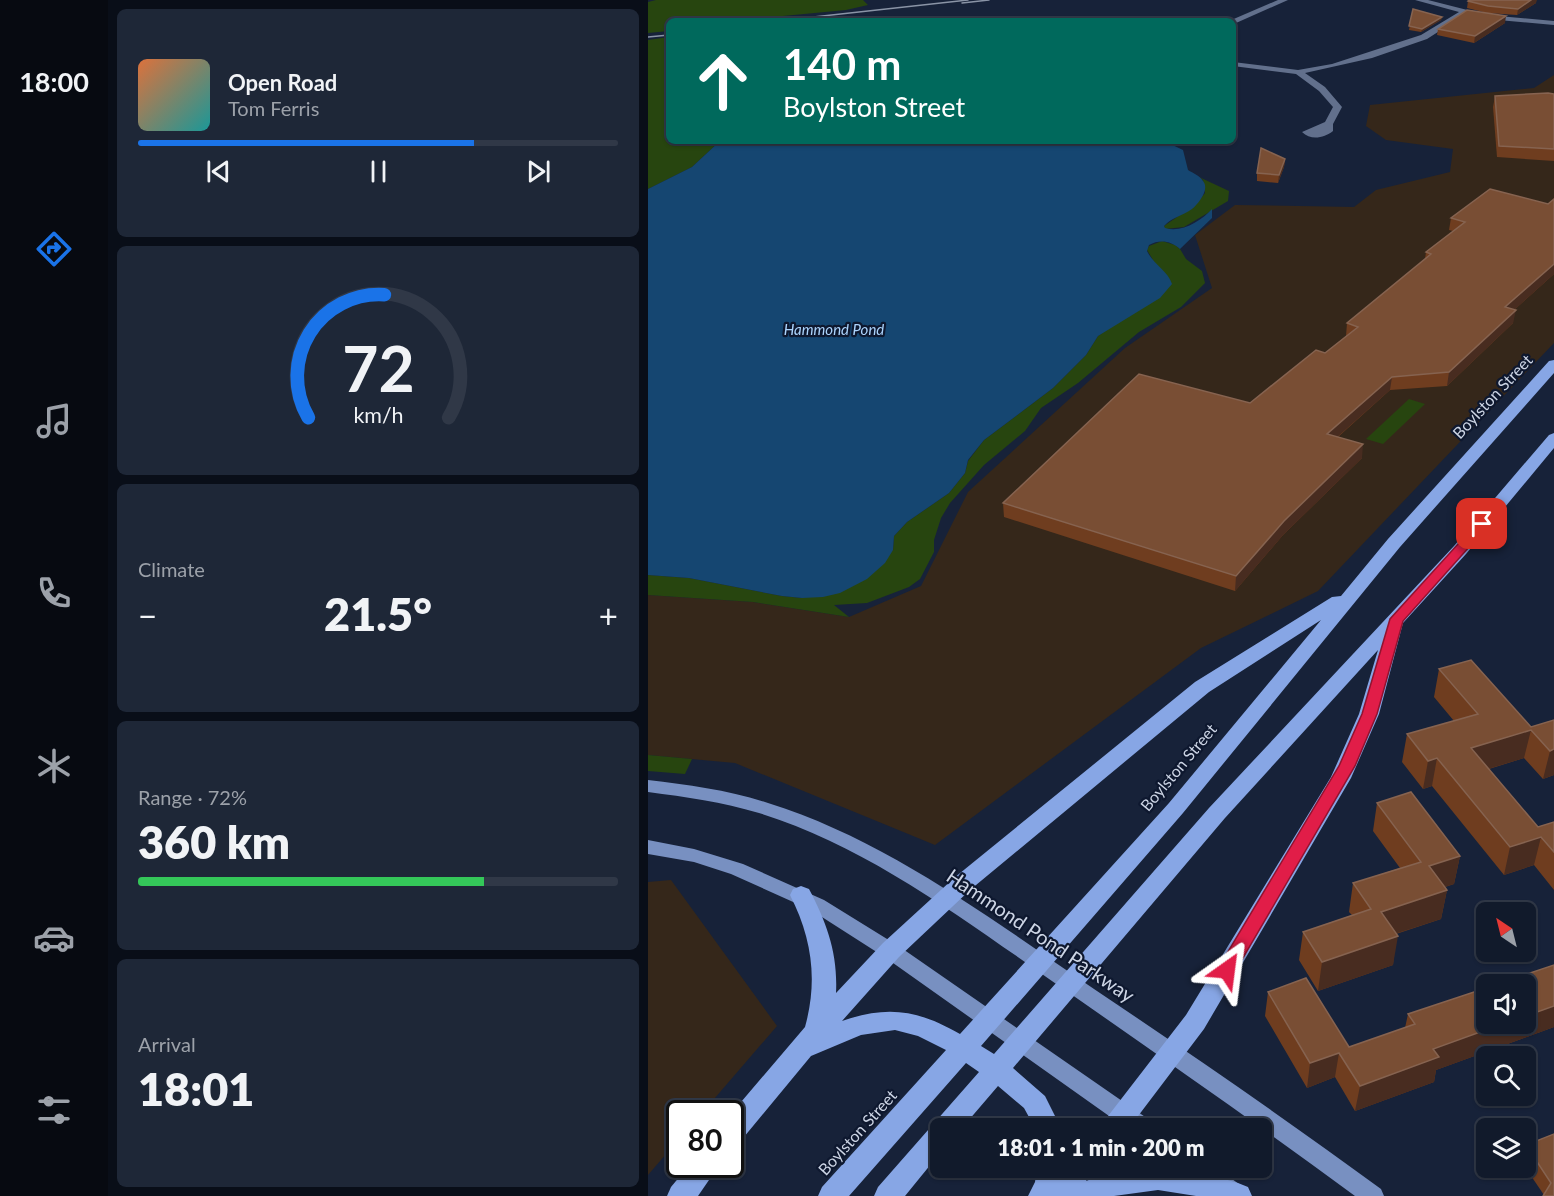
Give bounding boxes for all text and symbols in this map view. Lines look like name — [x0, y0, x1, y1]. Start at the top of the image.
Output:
text: 140 m — [783, 39, 901, 89]
icon: ahead — [684, 42, 762, 120]
text: 18:00 — [19, 65, 89, 98]
text: Open Road — [228, 69, 337, 96]
text: Boylston Street — [783, 90, 965, 123]
text: Tom Ferris — [228, 96, 319, 120]
icon: previous — [202, 155, 235, 188]
icon: pause — [362, 155, 395, 188]
icon: next — [522, 155, 555, 188]
icon: directions — [33, 228, 75, 270]
water label: Hammond Pond — [784, 320, 884, 338]
text: 72 — [342, 330, 414, 405]
street label: Boylston Street — [1448, 350, 1536, 442]
icon: music — [33, 400, 75, 442]
text: km/h — [353, 402, 403, 428]
pin — [1456, 498, 1507, 549]
icon: arrive — [1465, 507, 1498, 540]
text: Climate — [138, 557, 205, 581]
icon: phone — [33, 572, 75, 614]
text: 21.5° — [324, 587, 432, 641]
text: − — [138, 595, 157, 635]
text: + — [599, 595, 618, 635]
street label: Boylston Street — [1136, 719, 1220, 814]
icon: climate — [33, 745, 75, 787]
text: Range · 72% — [138, 785, 247, 809]
text: 360 km — [138, 815, 290, 869]
street label: Hammond Pond Parkway — [942, 863, 1140, 1007]
north arrow — [1476, 902, 1536, 962]
map controls — [1476, 902, 1536, 1178]
icon: car — [33, 917, 75, 959]
position arrow — [1195, 938, 1259, 1002]
button: sound — [1476, 974, 1536, 1034]
text: Arrival — [138, 1032, 196, 1056]
button: search — [1476, 1046, 1536, 1106]
text: 18:01 — [138, 1062, 254, 1116]
street label: Boylston Street — [814, 1085, 900, 1178]
icon: filters — [33, 1089, 75, 1131]
speed limit sign: 80 — [666, 1100, 744, 1178]
button: layers — [1476, 1118, 1536, 1178]
text: 18:01 · 1 min · 200 m — [998, 1134, 1204, 1161]

